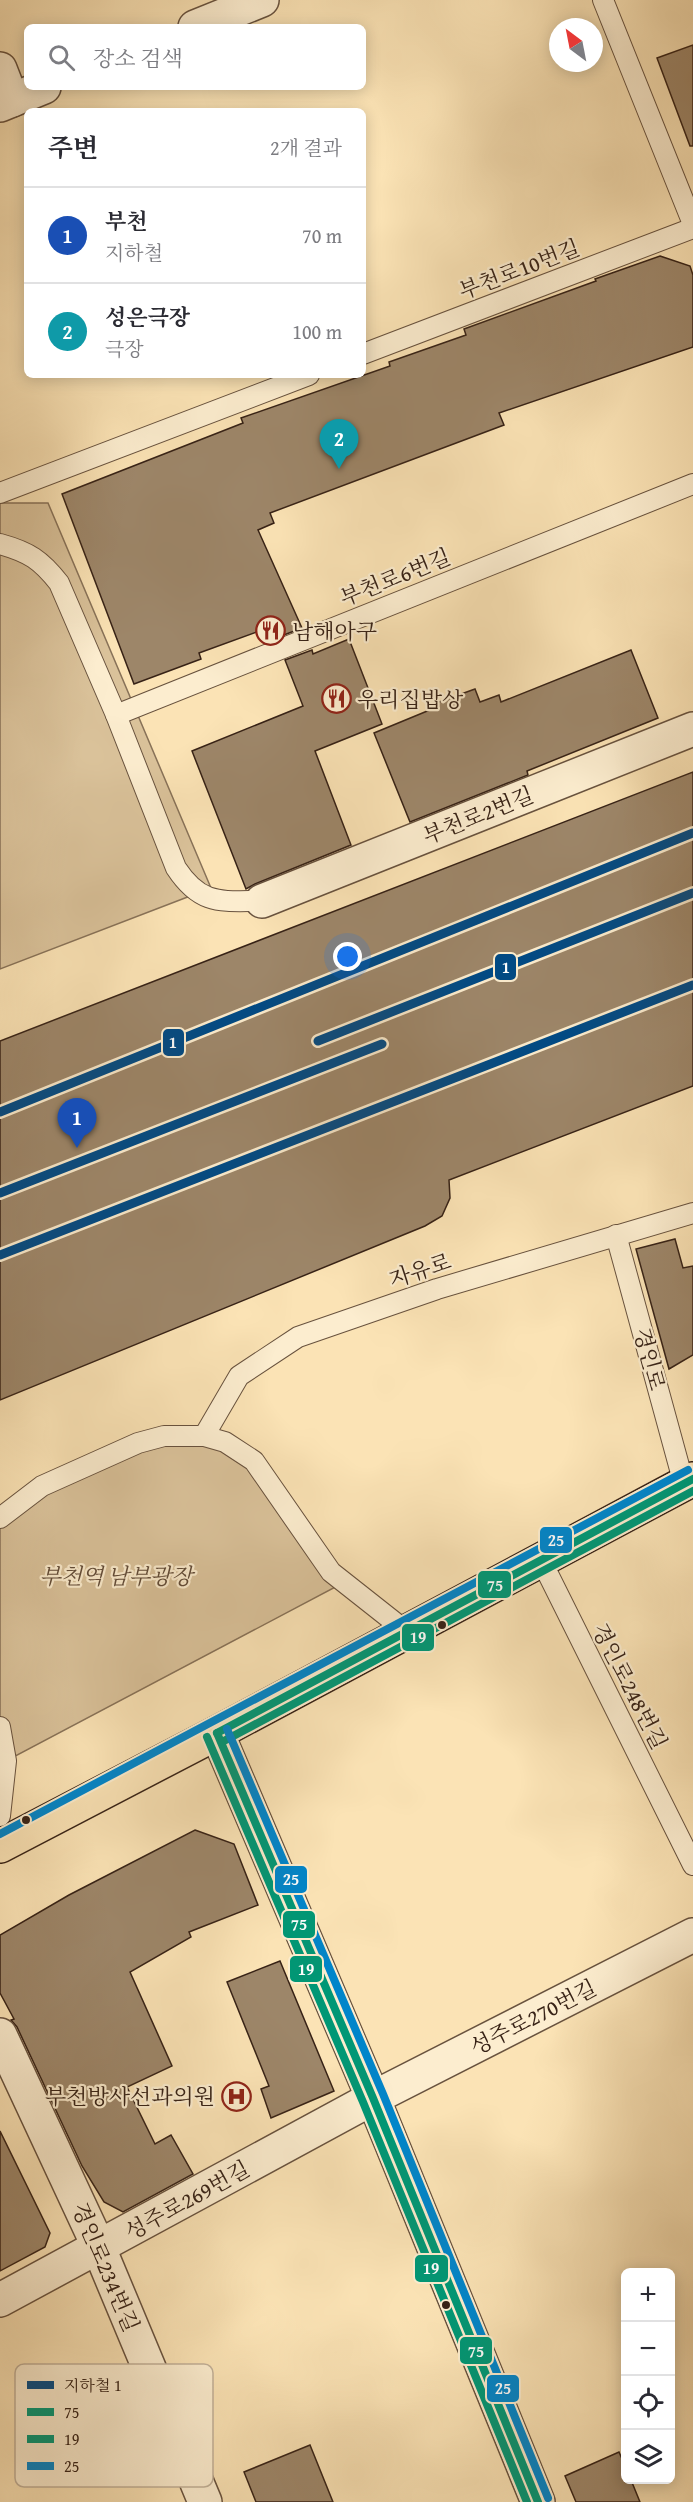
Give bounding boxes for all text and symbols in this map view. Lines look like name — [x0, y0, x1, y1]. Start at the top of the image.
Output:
north arrow — [549, 18, 603, 72]
search box — [24, 24, 366, 90]
icon: search — [45, 41, 78, 74]
text: 장소 검색 — [93, 42, 183, 74]
text: 주변 — [48, 128, 98, 167]
text: 2개 결과 — [270, 133, 342, 162]
text: 부천 — [105, 205, 148, 237]
text: 1 — [62, 221, 73, 250]
text: 70 m — [302, 221, 342, 250]
street label: 부천로10번길 — [454, 231, 584, 307]
text: 지하철 — [105, 238, 163, 267]
text: 성은극장 — [105, 301, 190, 333]
text: 2 — [62, 317, 73, 346]
text: 100 m — [292, 317, 342, 346]
text: 극장 — [105, 334, 144, 363]
pin: 2 — [320, 420, 358, 469]
street label: 부천로6번길 — [335, 540, 455, 614]
restaurant icon: 남해아구 — [255, 615, 287, 647]
place label: 남해아구 — [292, 615, 377, 647]
restaurant icon: 우리집밥상 — [320, 683, 352, 715]
place label: 우리집밥상 — [357, 683, 464, 715]
street label: 부천로2번길 — [418, 778, 538, 852]
your location — [333, 942, 362, 971]
line badge: 1 — [494, 953, 517, 981]
text: 1 — [502, 955, 510, 979]
line badge: 1 — [162, 1028, 185, 1057]
text: 1 — [169, 1030, 177, 1054]
pin: 1 — [58, 1098, 97, 1148]
street label: 자유로 — [385, 1245, 455, 1295]
street label: 경인로 — [626, 1324, 674, 1394]
line badge: 25 — [539, 1526, 573, 1554]
text: 25 — [548, 1528, 564, 1552]
park label: 부천역 남부광장 — [39, 1560, 196, 1592]
line badge: 75 — [477, 1570, 512, 1599]
text: 75 — [487, 1573, 503, 1597]
street label: 경인로248번길 — [584, 1617, 676, 1755]
unlabelled marker — [436, 1619, 448, 1631]
line badge: 19 — [401, 1623, 435, 1652]
text: 19 — [410, 1625, 426, 1649]
unlabelled marker — [20, 1814, 32, 1826]
line badge: 25 — [274, 1865, 308, 1894]
text: 25 — [283, 1867, 299, 1891]
line badge: 75 — [282, 1910, 316, 1939]
text: 75 — [291, 1912, 307, 1936]
line badge: 19 — [289, 1955, 323, 1983]
text: 19 — [298, 1957, 314, 1981]
street label: 성주로270번길 — [464, 1971, 602, 2063]
place label: 부천방사선과의원 — [45, 2080, 215, 2112]
hospital icon: 부천방사선과의원 — [220, 2080, 252, 2112]
street label: 성주로269번길 — [119, 2153, 255, 2247]
street label: 경인로234번길 — [64, 2197, 148, 2337]
line badge: 19 — [414, 2254, 449, 2283]
text: 19 — [423, 2256, 439, 2280]
map controls — [621, 2268, 675, 2484]
button: + — [621, 2268, 675, 2322]
unlabelled marker — [440, 2299, 452, 2311]
button: − — [621, 2322, 675, 2376]
line badge: 75 — [459, 2336, 493, 2365]
text: 75 — [468, 2339, 484, 2363]
legend — [15, 2364, 213, 2487]
text: 지하철 1 — [64, 2373, 122, 2397]
line badge: 25 — [486, 2374, 520, 2403]
text: 25 — [495, 2376, 511, 2400]
button: locate — [621, 2376, 675, 2430]
text: 75 — [64, 2400, 79, 2424]
text: 19 — [64, 2427, 80, 2451]
button: layers — [621, 2430, 675, 2484]
text: 25 — [64, 2454, 79, 2478]

